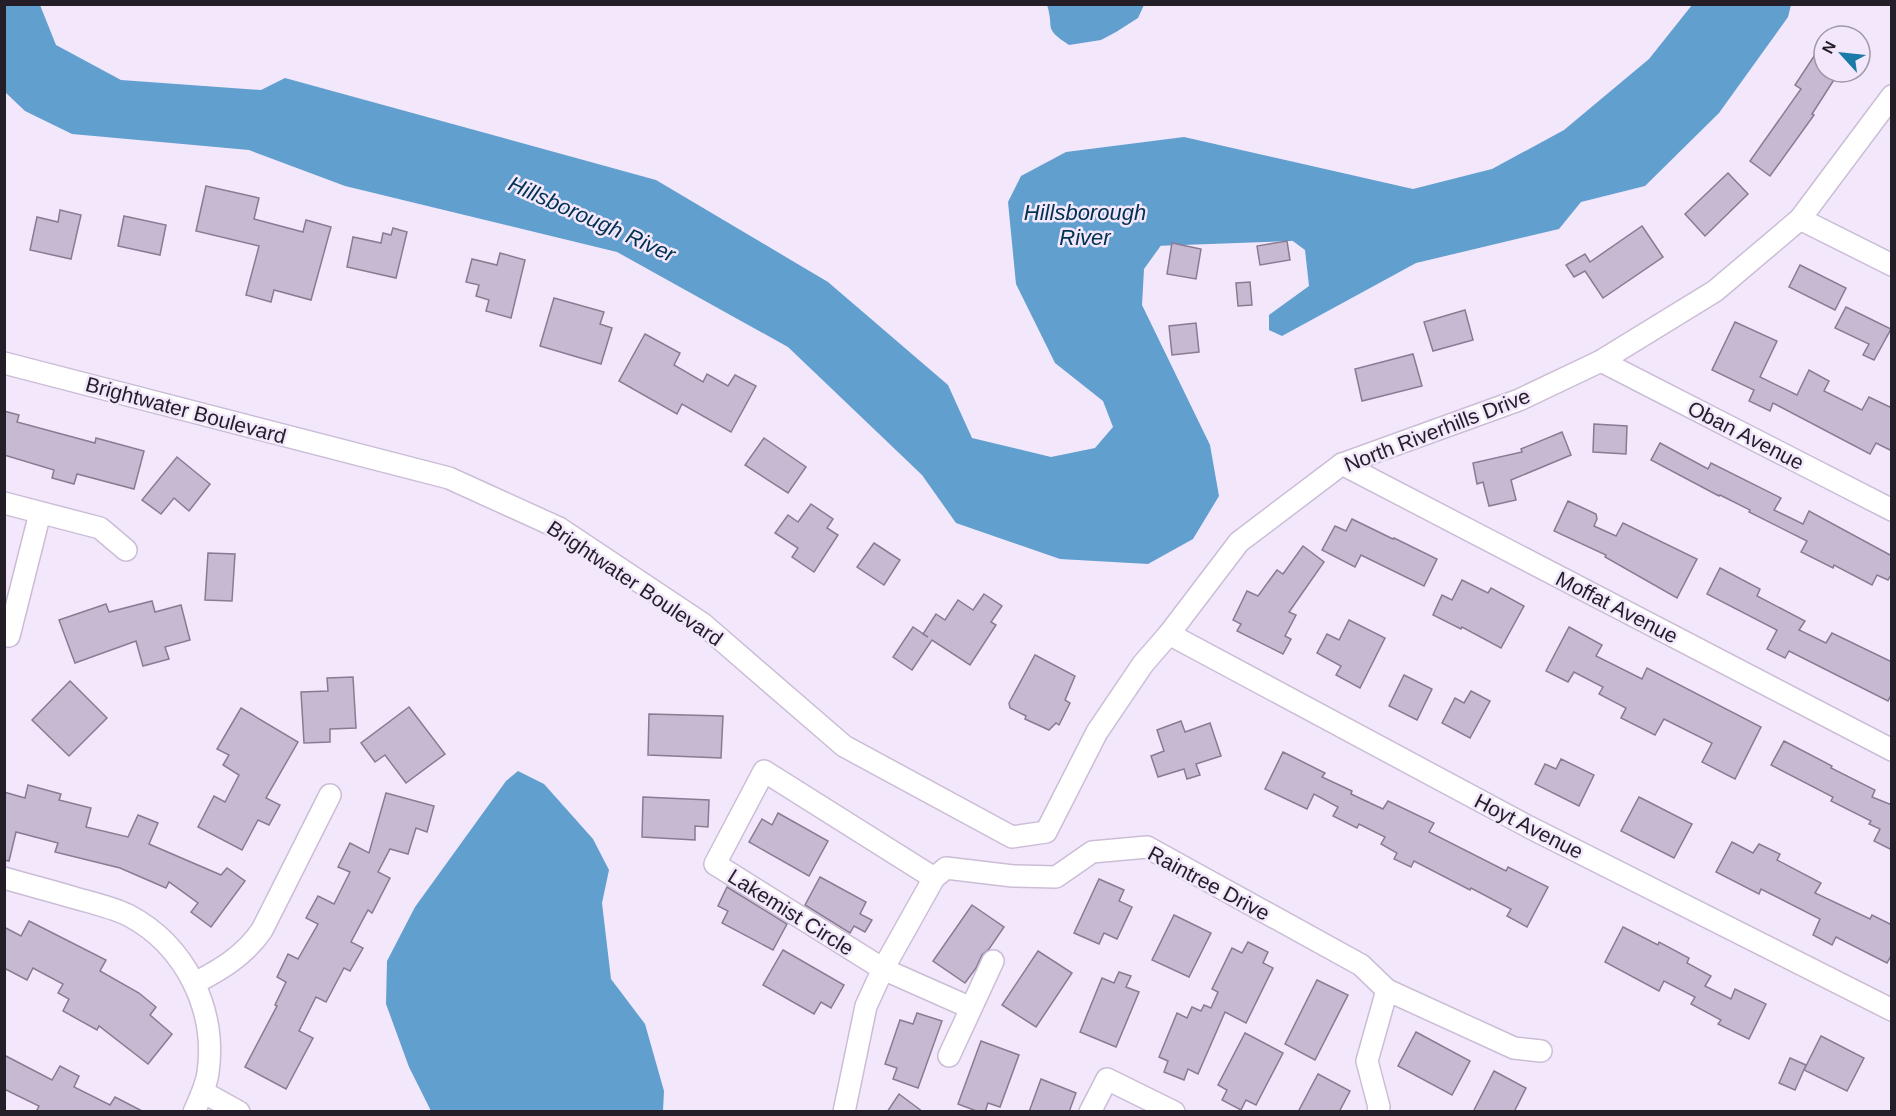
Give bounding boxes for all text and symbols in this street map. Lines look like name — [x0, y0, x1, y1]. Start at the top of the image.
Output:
north arrow — [1812, 24, 1872, 84]
text: N — [1819, 38, 1839, 56]
water label: Hillsborough River — [505, 171, 681, 268]
water label: Hillsborough River — [1024, 200, 1146, 250]
street label: Brightwater Boulevard — [83, 372, 289, 448]
street label: North Riverhills Drive — [1341, 384, 1533, 476]
street label: Oban Avenue — [1684, 396, 1808, 474]
street label: Brightwater Boulevard — [543, 516, 727, 650]
street label: Moffat Avenue — [1552, 566, 1682, 648]
street label: Hoyt Avenue — [1471, 789, 1587, 863]
street label: Raintree Drive — [1144, 841, 1274, 925]
street label: Lakemist Circle — [724, 864, 858, 960]

